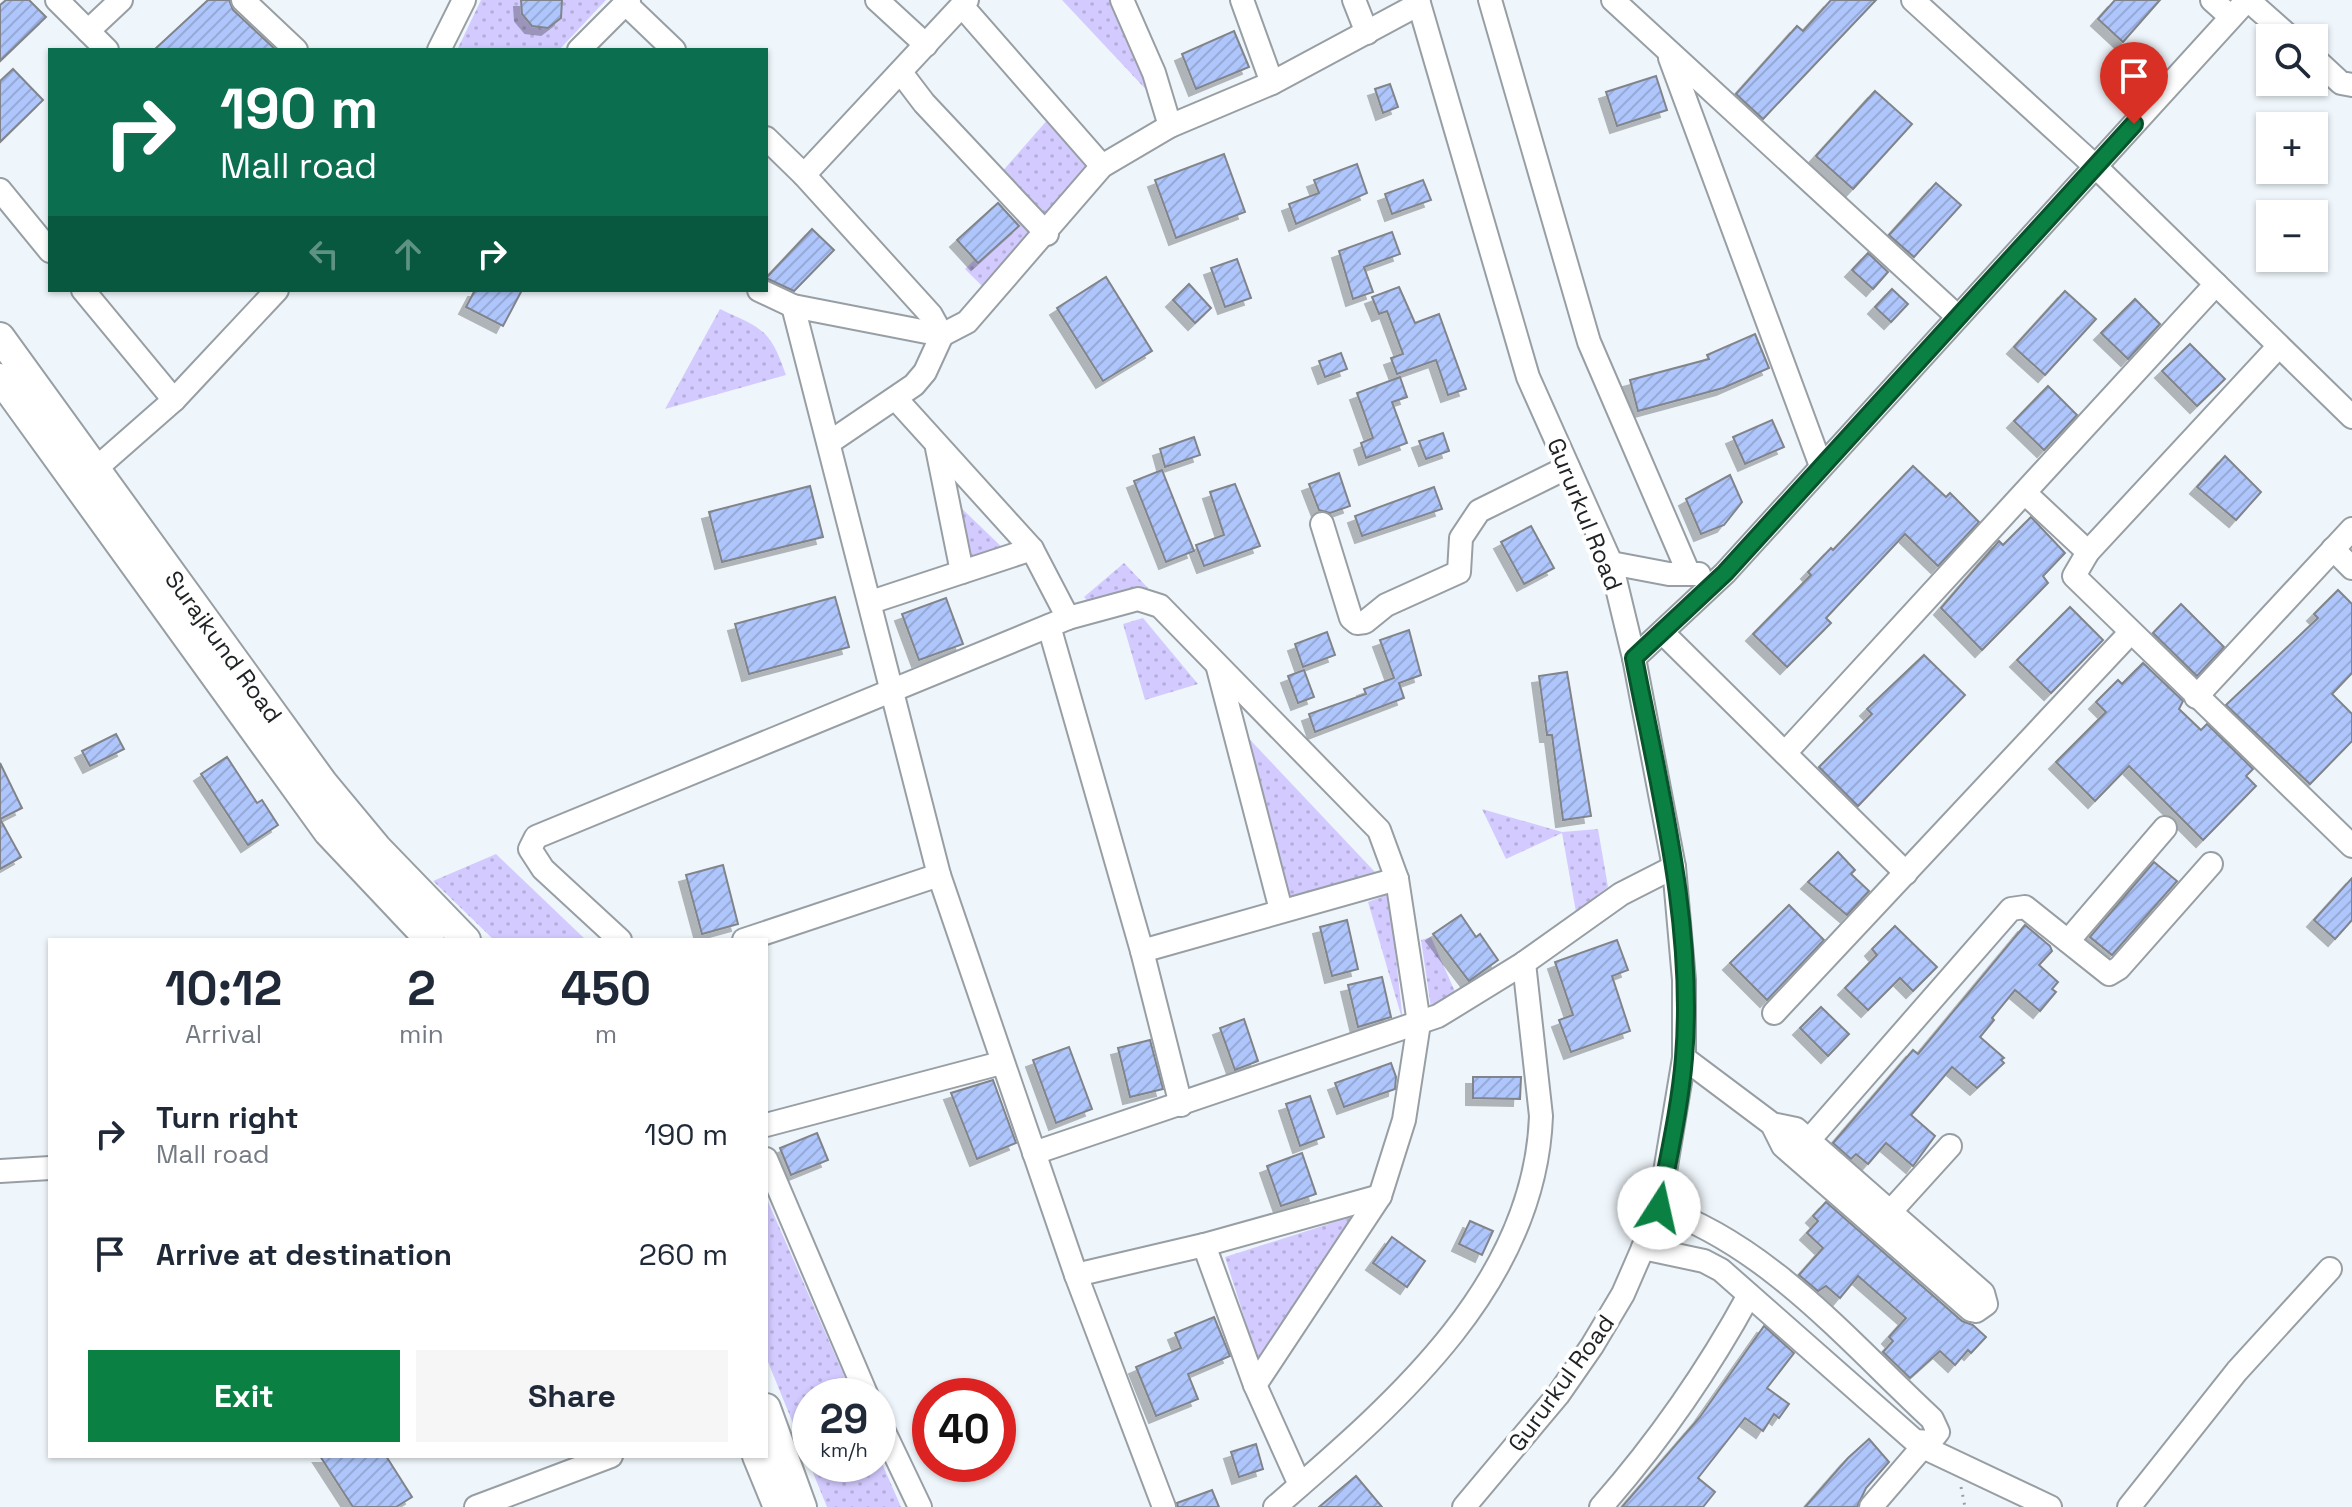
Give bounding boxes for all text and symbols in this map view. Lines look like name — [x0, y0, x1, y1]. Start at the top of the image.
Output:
map controls — [2256, 24, 2328, 272]
button: search — [2256, 24, 2328, 96]
pin — [2100, 42, 2168, 124]
icon: arrive — [2112, 54, 2156, 98]
text: 190 m — [220, 73, 378, 144]
icon: right — [88, 80, 192, 184]
button: + — [2256, 112, 2328, 184]
text: Mall road — [220, 143, 377, 189]
button: − — [2256, 200, 2328, 272]
icon: left — [302, 232, 346, 276]
icon: ahead — [386, 232, 430, 276]
icon: right — [470, 232, 514, 276]
street label: Gururkul Road — [1540, 433, 1630, 595]
street label: Surajkund Road — [158, 564, 290, 729]
text: 10:12 — [165, 958, 282, 1019]
text: 2 — [407, 958, 436, 1019]
text: 450 — [561, 958, 651, 1019]
text: Arrival — [185, 1017, 262, 1051]
text: min — [399, 1017, 444, 1051]
text: m — [595, 1017, 617, 1051]
text: Turn right — [156, 1098, 299, 1137]
icon: right — [88, 1112, 132, 1156]
text: 190 m — [644, 1115, 728, 1154]
text: Mall road — [156, 1137, 270, 1171]
position arrow — [1617, 1166, 1701, 1250]
icon: arrive — [88, 1232, 132, 1276]
text: Arrive at destination — [156, 1235, 452, 1274]
text: 260 m — [639, 1235, 728, 1274]
street label: Gururkul Road — [1501, 1308, 1621, 1458]
button: Exit — [88, 1350, 400, 1442]
button: Share — [416, 1350, 728, 1442]
speed limit sign: 40 — [912, 1378, 1016, 1482]
text: 29 — [820, 1394, 868, 1445]
text: km/h — [820, 1437, 868, 1463]

